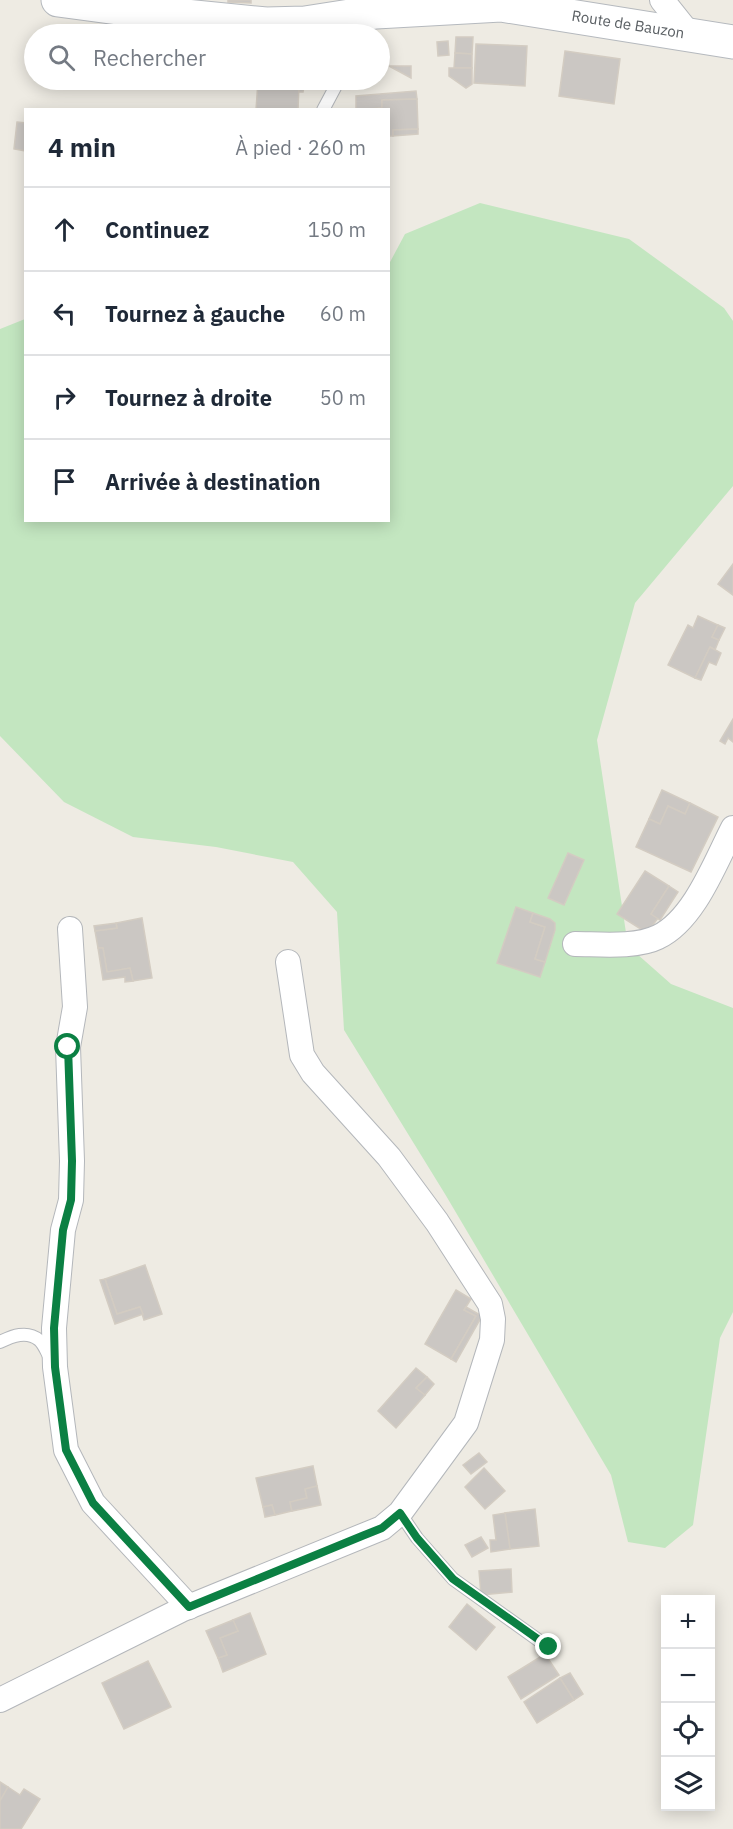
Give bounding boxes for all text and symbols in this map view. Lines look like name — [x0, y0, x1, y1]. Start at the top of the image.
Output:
street label: Route de Bauzon — [570, 6, 686, 42]
search box — [24, 24, 390, 90]
icon: search — [45, 41, 78, 74]
text: Rechercher — [93, 43, 206, 72]
text: 4 min — [48, 130, 116, 164]
text: À pied · 260 m — [235, 134, 366, 161]
icon: ahead — [48, 213, 81, 246]
text: Continuez — [105, 215, 209, 244]
text: 150 m — [308, 216, 366, 243]
icon: left — [48, 297, 81, 330]
text: Tournez à gauche — [105, 299, 285, 328]
text: 60 m — [320, 300, 366, 327]
icon: right — [48, 381, 81, 414]
text: Tournez à droite — [105, 383, 272, 412]
text: 50 m — [320, 384, 366, 411]
icon: arrive — [48, 465, 81, 498]
text: Arrivée à destination — [105, 467, 321, 496]
route start — [54, 1033, 80, 1059]
map controls — [661, 1595, 715, 1811]
button: + — [661, 1595, 715, 1649]
route end — [535, 1633, 561, 1659]
button: − — [661, 1649, 715, 1703]
button: locate — [661, 1703, 715, 1757]
button: layers — [661, 1757, 715, 1811]

